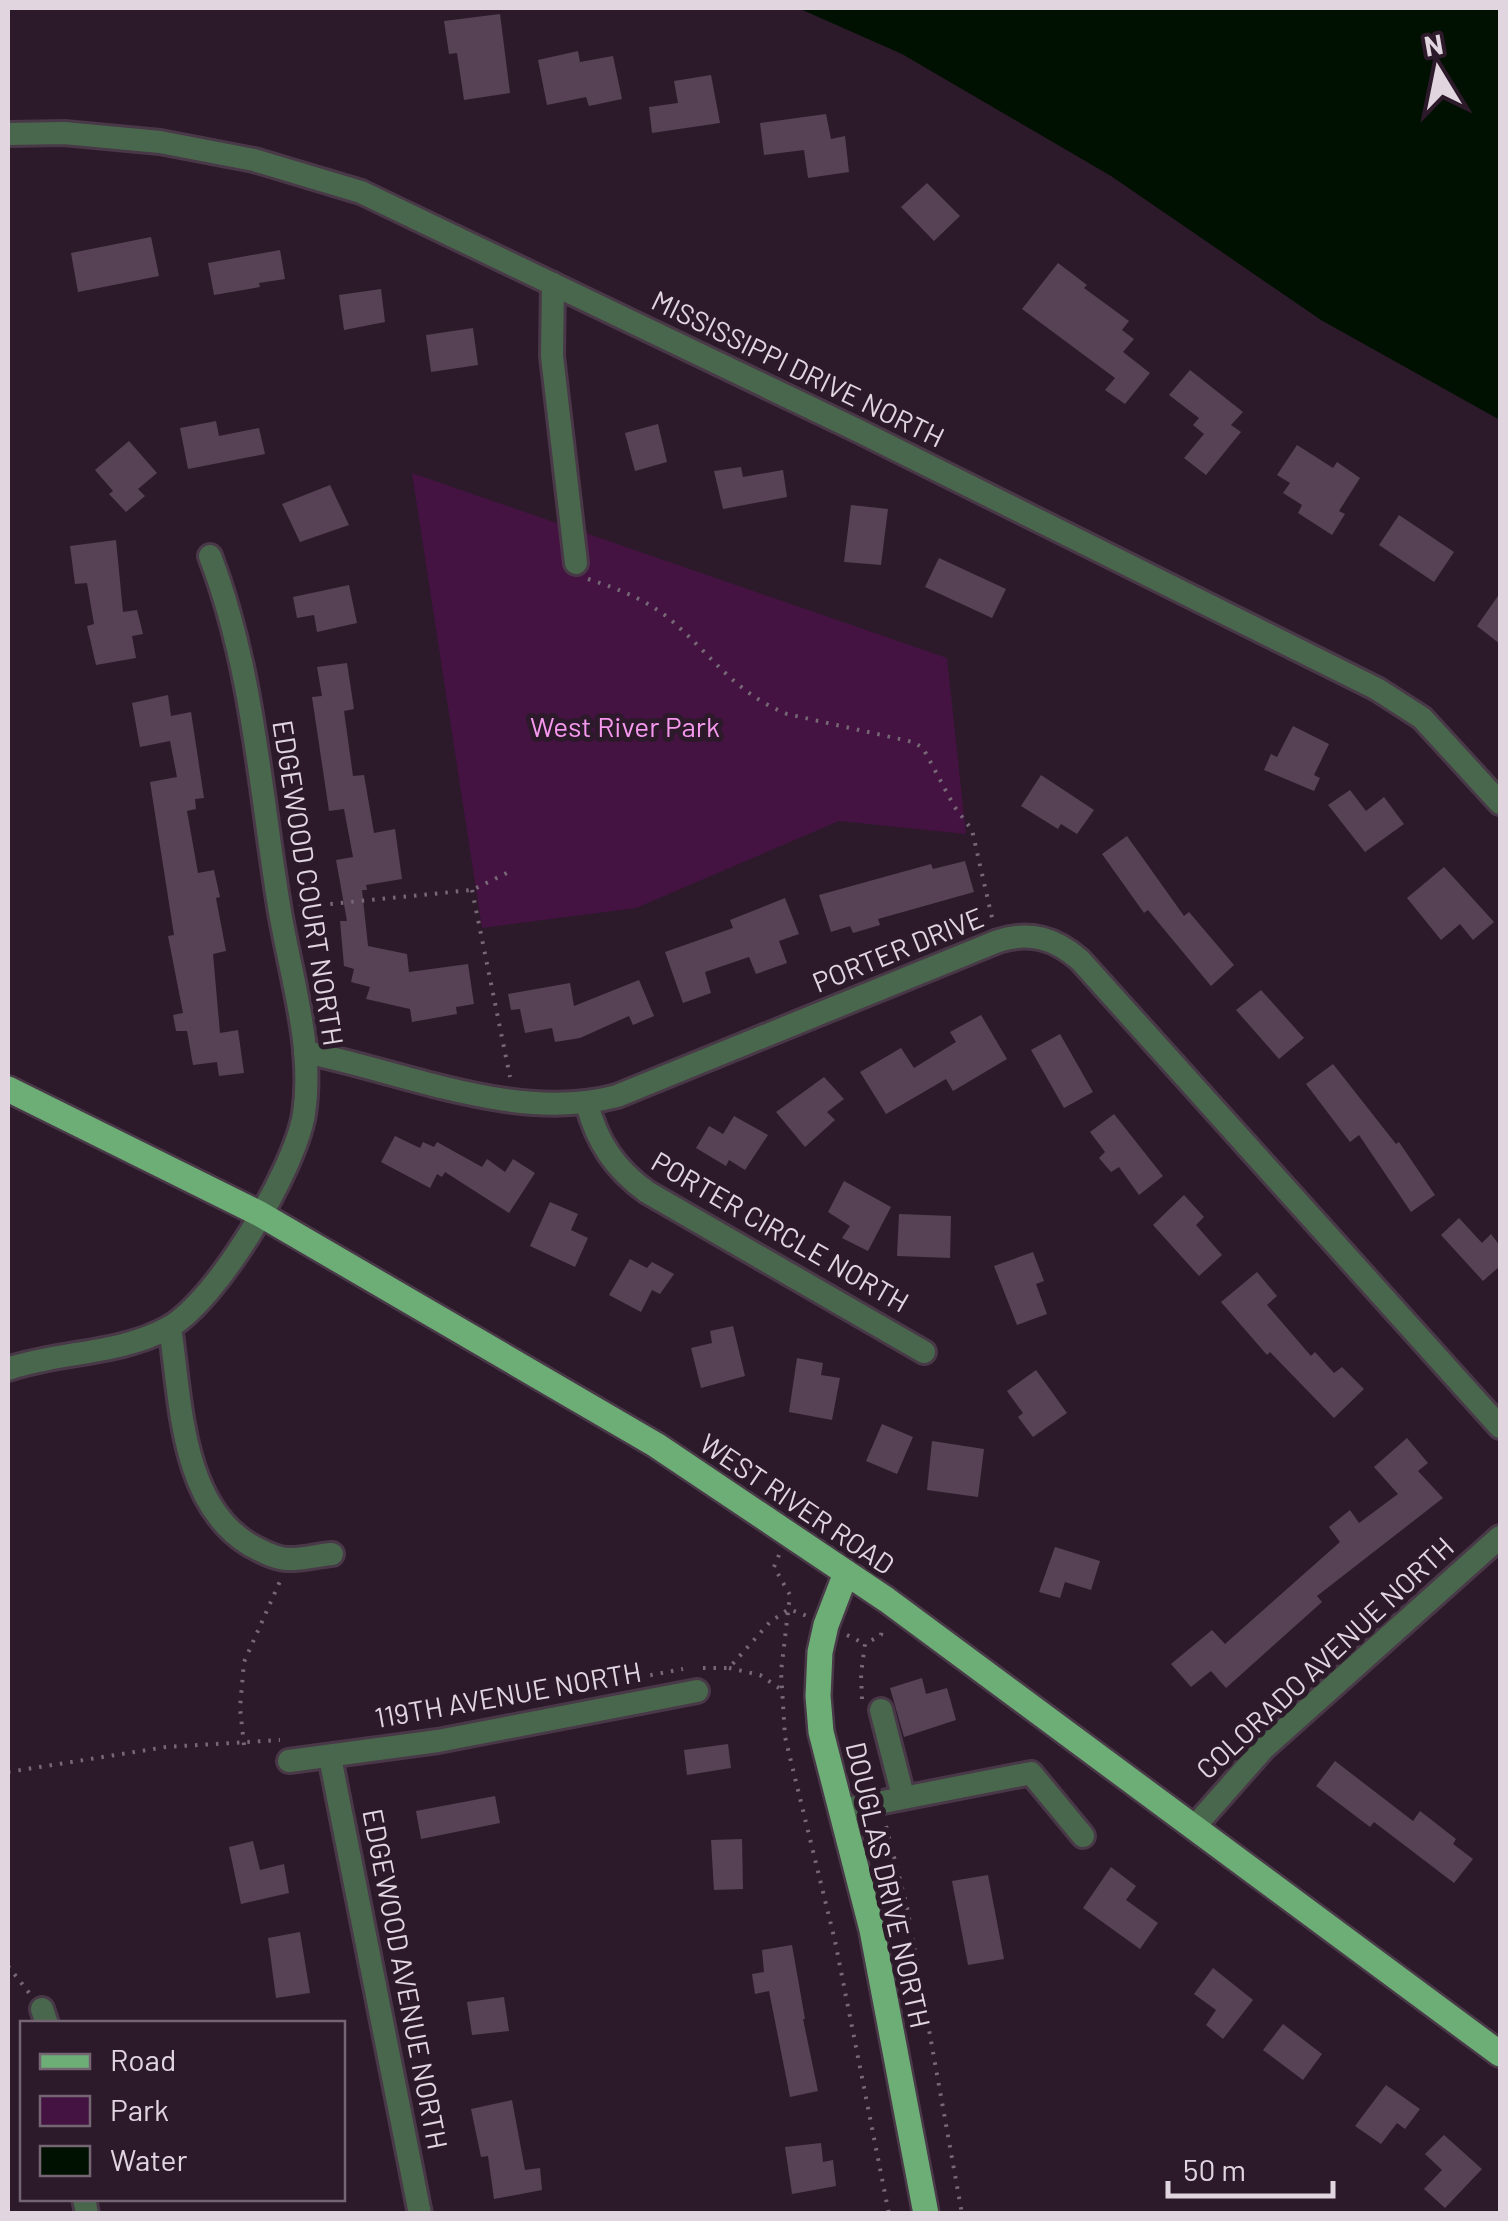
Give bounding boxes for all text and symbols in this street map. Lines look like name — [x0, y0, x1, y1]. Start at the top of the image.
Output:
north arrow — [1388, 20, 1488, 120]
text: N — [1421, 26, 1446, 63]
street label: MISSISSIPPI DRIVE NORTH — [647, 282, 950, 454]
park label: West River Park — [530, 709, 720, 743]
street label: EDGEWOOD COURT NORTH — [266, 718, 352, 1048]
street label: PORTER DRIVE — [807, 899, 988, 999]
street label: PORTER CIRCLE NORTH — [646, 1144, 915, 1319]
street label: WEST RIVER ROAD — [694, 1425, 901, 1581]
street label: COLORADO AVENUE NORTH — [1189, 1529, 1460, 1785]
street label: 119TH AVENUE NORTH — [372, 1654, 644, 1734]
street label: DOUGLAS DRIVE NORTH — [839, 1738, 938, 2031]
street label: EDGEWOOD AVENUE NORTH — [356, 1806, 456, 2152]
legend — [20, 2021, 345, 2201]
text: Road — [110, 2041, 176, 2077]
text: Park — [110, 2091, 169, 2127]
scale bar — [1168, 2136, 1333, 2198]
text: Water — [110, 2141, 188, 2177]
text: 50 m — [1183, 2151, 1246, 2187]

